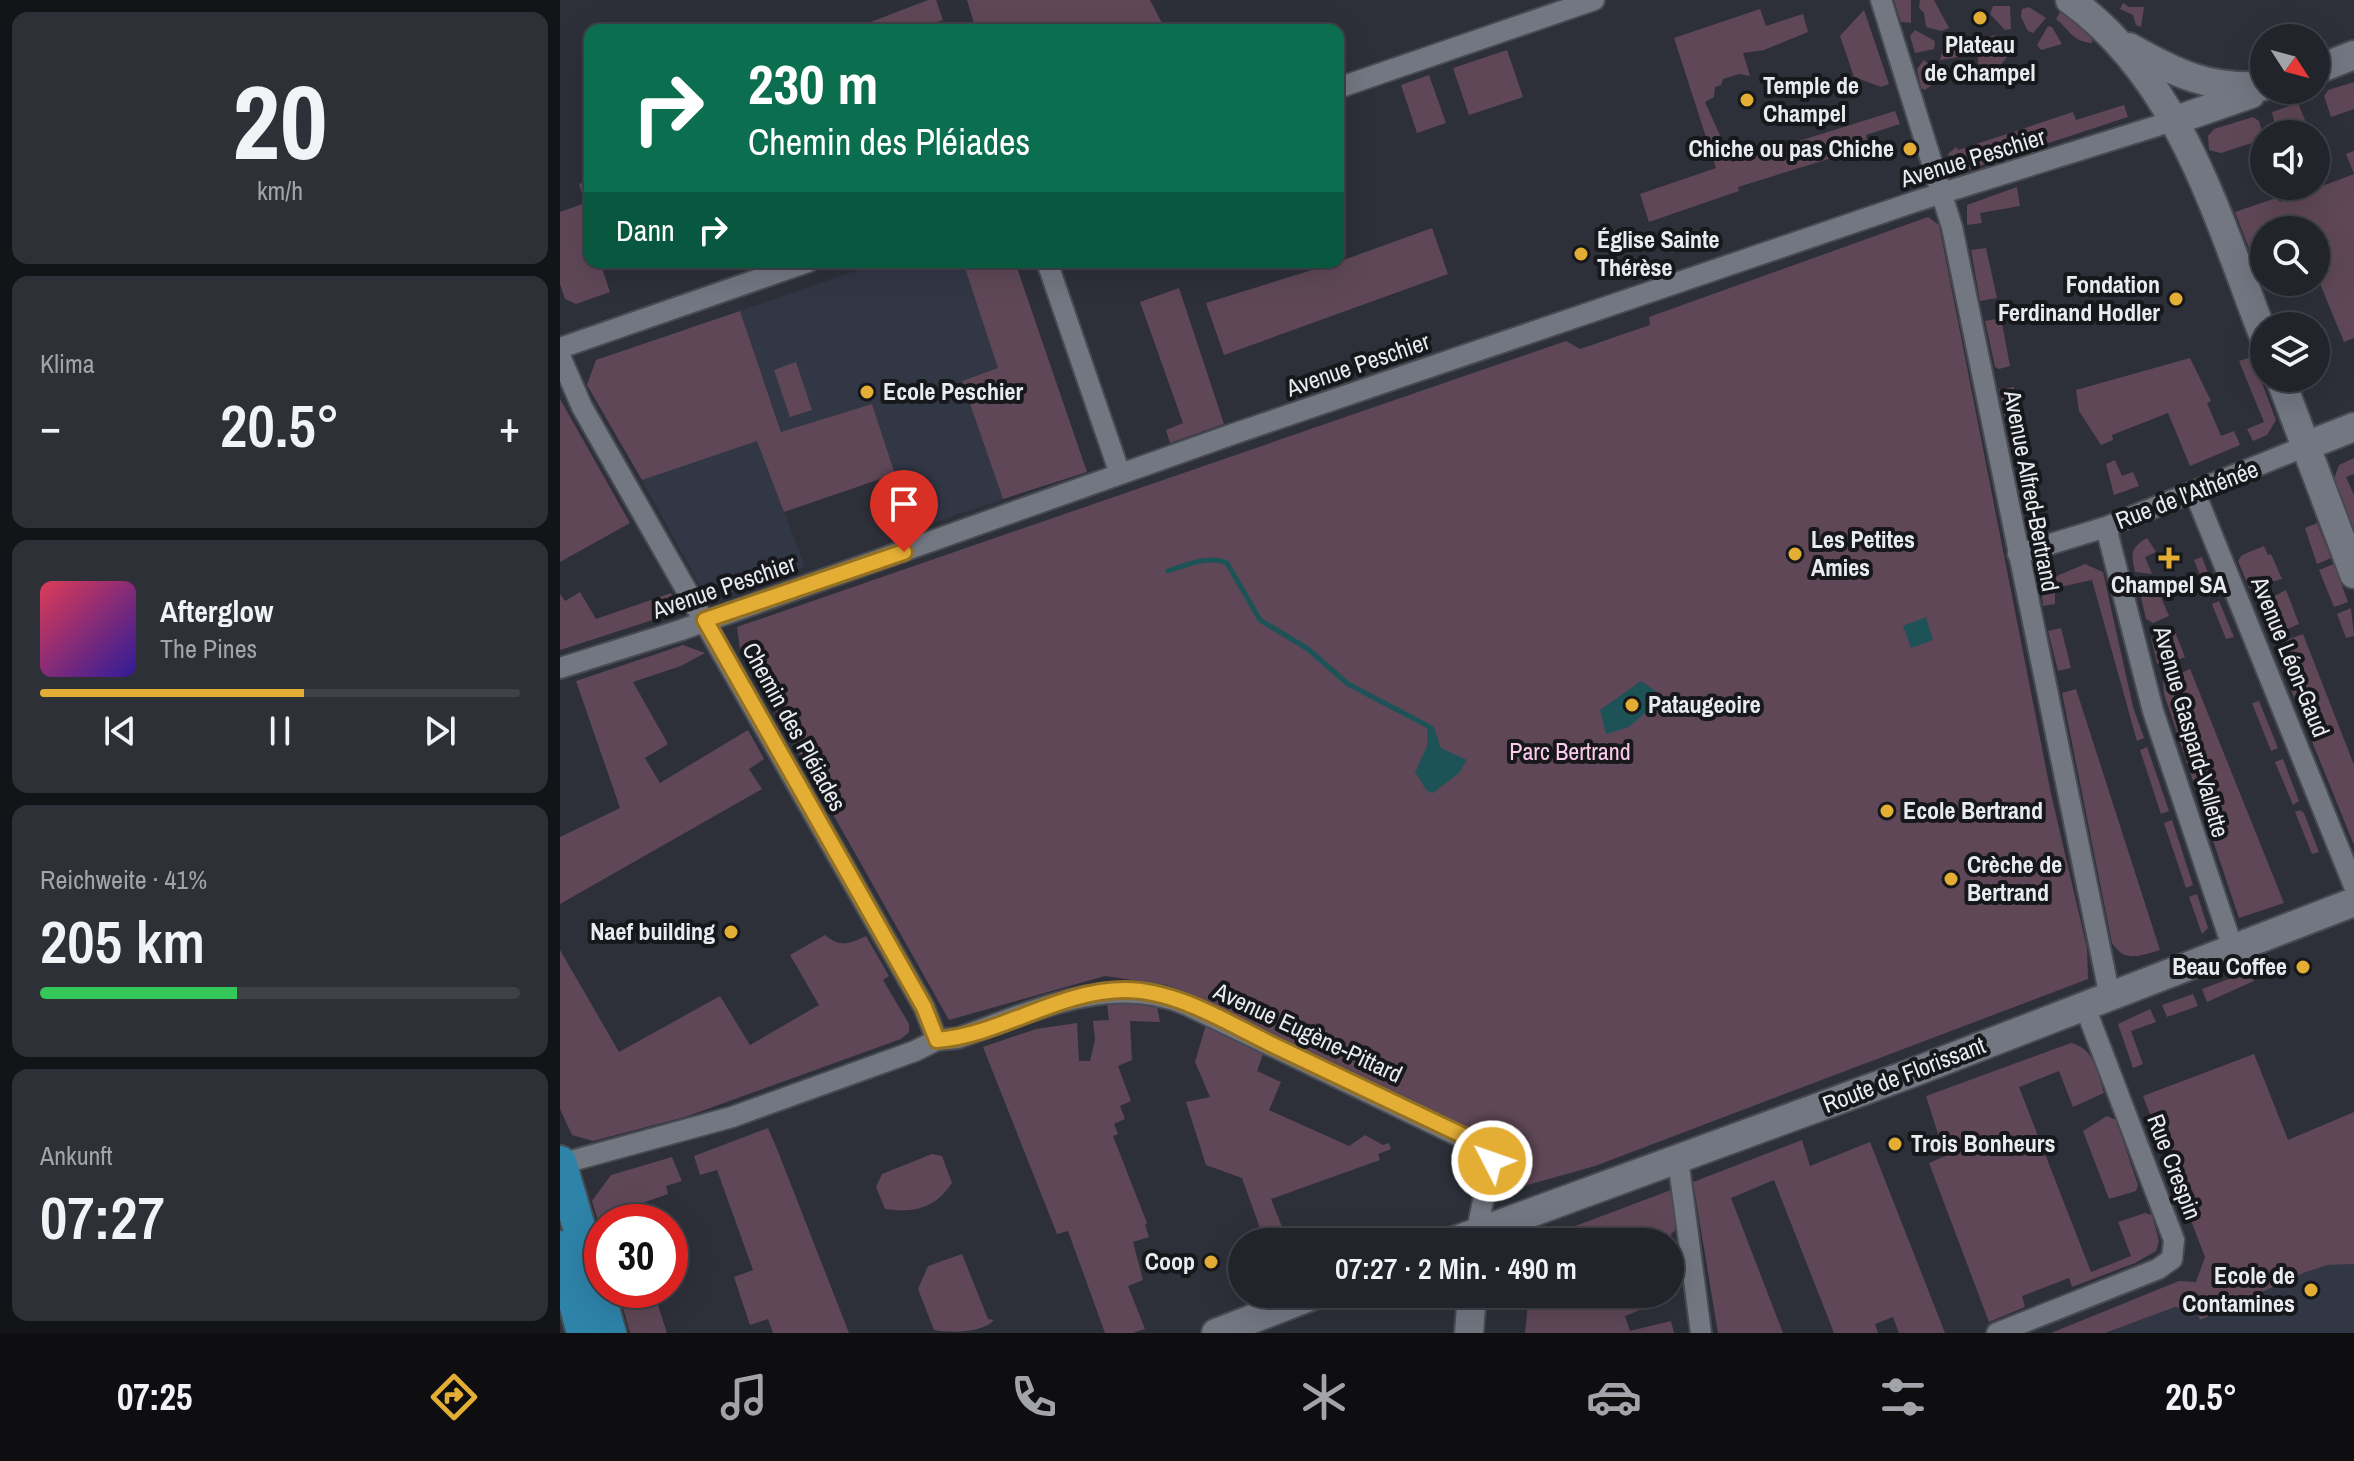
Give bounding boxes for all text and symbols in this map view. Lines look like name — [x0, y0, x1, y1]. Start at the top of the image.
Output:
marker: Plateau de Champel — [1971, 9, 1989, 27]
north arrow — [2250, 24, 2330, 104]
map controls — [2250, 24, 2330, 392]
place label: Plateau de Champel — [1924, 28, 2036, 88]
text: 230 m — [748, 46, 878, 121]
text: 20 — [233, 51, 327, 191]
icon: right — [616, 56, 720, 160]
place label: Temple de Champel — [1763, 69, 1859, 129]
marker: Temple de Champel — [1738, 91, 1756, 109]
text: Chemin des Pléiades — [748, 118, 1030, 166]
street label: Avenue Peschier — [1896, 120, 2049, 194]
button: sound — [2250, 120, 2330, 200]
place label: Chiche ou pas Chiche — [1688, 132, 1894, 164]
marker: Chiche ou pas Chiche — [1901, 140, 1919, 158]
text: km/h — [257, 173, 303, 208]
icon: right — [691, 208, 735, 252]
text: Dann — [616, 210, 675, 250]
button: search — [2250, 216, 2330, 296]
place label: Église Sainte Thérèse — [1597, 223, 1720, 283]
marker: Église Sainte Thérèse — [1572, 245, 1590, 263]
place label: Fondation Ferdinand Hodler — [1998, 268, 2160, 328]
marker: Fondation Ferdinand Hodler — [2167, 290, 2185, 308]
button: layers — [2250, 312, 2330, 392]
street label: Avenue Peschier — [1281, 324, 1434, 404]
text: Klima — [40, 346, 95, 381]
place label: Ecole Peschier — [883, 375, 1023, 407]
marker: Ecole Peschier — [858, 383, 876, 401]
text: 20.5° — [220, 385, 340, 466]
street label: Avenue Alfred-Bertrand — [1997, 387, 2067, 594]
text: − — [40, 396, 61, 456]
text: + — [499, 396, 520, 456]
street label: Rue de l'Athénée — [2111, 452, 2263, 536]
pin — [870, 470, 938, 552]
icon: arrive — [882, 482, 926, 526]
place label: Les Petites Amies — [1811, 523, 1915, 583]
marker: Les Petites Amies — [1786, 545, 1804, 563]
street label: Avenue Peschier — [647, 546, 800, 626]
marker: Champel SA — [2160, 549, 2178, 567]
place label: Champel SA — [2111, 568, 2228, 600]
street label: Avenue Léon-Gaud — [2244, 571, 2338, 742]
text: Afterglow — [160, 591, 273, 631]
street label: Avenue Gaspard-Vallette — [2146, 622, 2237, 841]
text: The Pines — [160, 631, 257, 666]
street label: Chemin des Pléiades — [735, 636, 854, 817]
place label: Pataugeoire — [1648, 688, 1761, 720]
marker: Pataugeoire — [1623, 696, 1641, 714]
icon: previous — [98, 709, 142, 753]
icon: pause — [258, 709, 302, 753]
icon: next — [418, 709, 462, 753]
park label: Parc Bertrand — [1509, 735, 1631, 767]
place label: Ecole Bertrand — [1903, 794, 2043, 826]
marker: Ecole Bertrand — [1878, 802, 1896, 820]
place label: Crèche de Bertrand — [1967, 848, 2062, 908]
text: Reichweite · 41% — [40, 862, 207, 897]
marker: Crèche de Bertrand — [1942, 870, 1960, 888]
text: 205 km — [40, 901, 205, 982]
place label: Naef building — [590, 915, 715, 947]
marker: Naef building — [722, 923, 740, 941]
place label: Beau Coffee — [2172, 950, 2287, 982]
marker: Beau Coffee — [2294, 958, 2312, 976]
street label: Avenue Eugène-Pittard — [1208, 974, 1408, 1090]
street label: Route de Florissant — [1818, 1028, 1990, 1120]
street label: Rue Crespin — [2140, 1109, 2210, 1224]
position arrow — [1450, 1119, 1534, 1203]
place label: Trois Bonheurs — [1911, 1127, 2055, 1159]
marker: Trois Bonheurs — [1886, 1135, 1904, 1153]
text: Ankunft — [40, 1138, 112, 1173]
text: 07:27 — [40, 1177, 165, 1258]
speed limit sign: 30 — [584, 1204, 688, 1308]
place label: Coop — [1145, 1245, 1195, 1277]
text: 07:27 · 2 Min. · 490 m — [1335, 1248, 1577, 1288]
marker: Coop — [1202, 1253, 1220, 1271]
place label: Ecole de Contamines — [2182, 1259, 2295, 1319]
marker: Ecole de Contamines — [2302, 1281, 2320, 1299]
icon: directions — [426, 1369, 482, 1425]
icon: music — [716, 1369, 772, 1425]
icon: phone — [1006, 1369, 1062, 1425]
icon: climate — [1296, 1369, 1352, 1425]
icon: car — [1586, 1369, 1642, 1425]
icon: filters — [1875, 1369, 1931, 1425]
text: 07:25 — [117, 1373, 192, 1421]
text: 20.5° — [2165, 1373, 2237, 1421]

